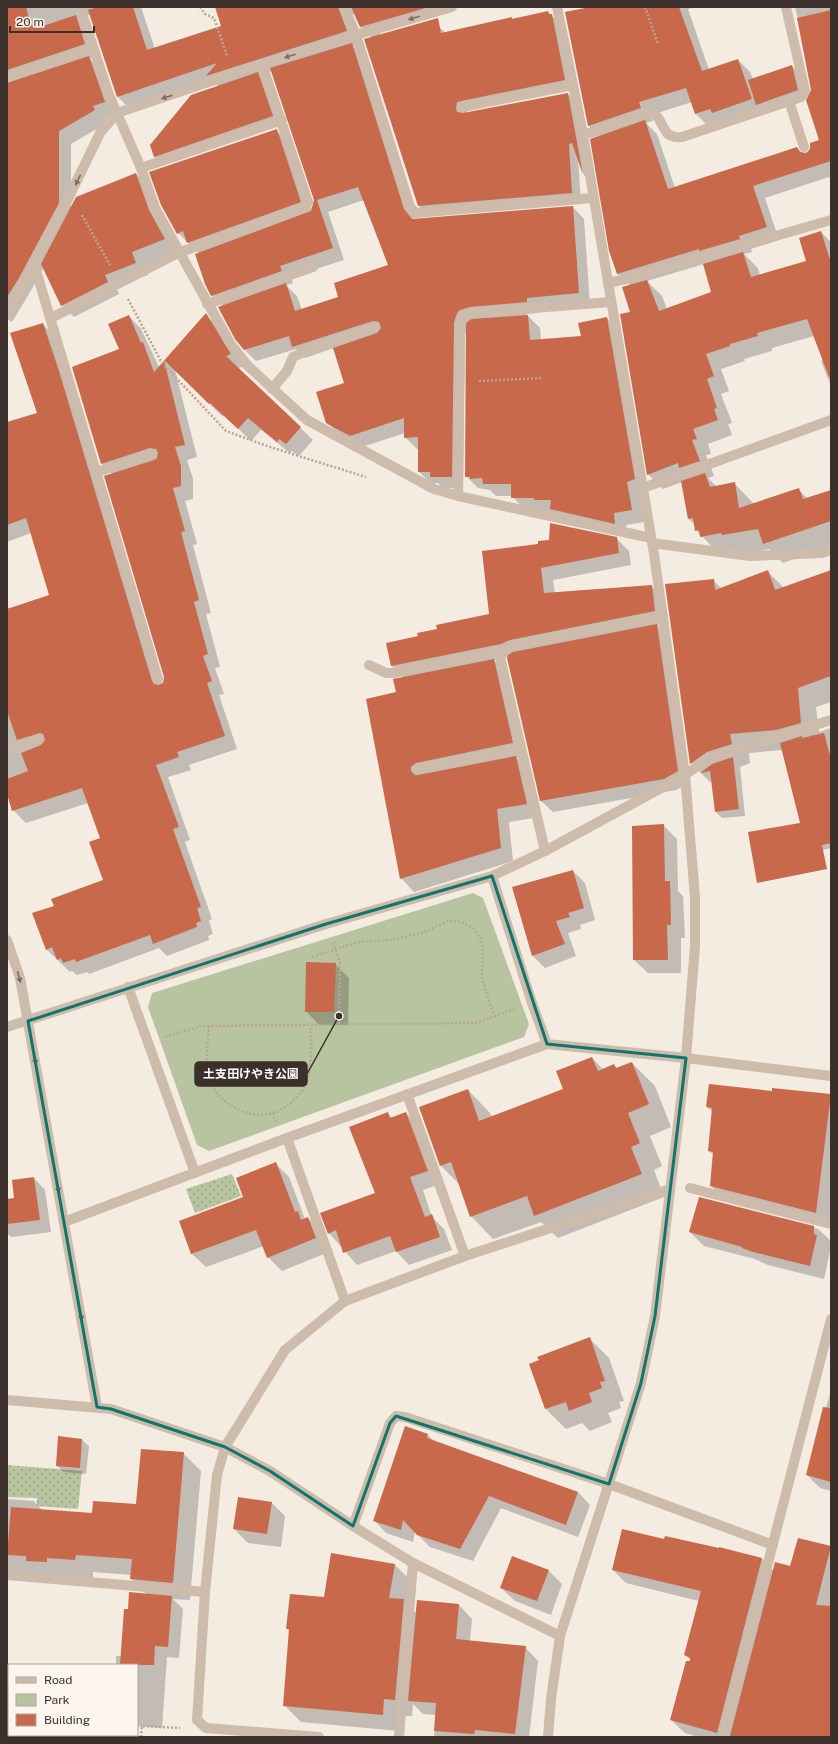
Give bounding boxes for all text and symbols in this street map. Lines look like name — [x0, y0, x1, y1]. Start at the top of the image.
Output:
scale bar — [10, 8, 94, 34]
text: 20 m — [16, 15, 44, 29]
one-way arrow — [408, 15, 420, 21]
one-way arrow — [283, 53, 295, 59]
one-way arrow — [160, 95, 172, 101]
one-way arrow — [75, 174, 81, 185]
one-way arrow — [16, 971, 22, 983]
one-way arrow — [32, 1053, 38, 1065]
callout: 土支田けやき公園 — [195, 1062, 307, 1086]
text: 土支田けやき公園 — [203, 1067, 299, 1081]
one-way arrow — [55, 1181, 61, 1193]
one-way arrow — [78, 1309, 84, 1321]
legend — [8, 1664, 138, 1736]
text: Road — [44, 1673, 72, 1687]
text: Park — [44, 1693, 70, 1707]
text: Building — [44, 1713, 90, 1727]

